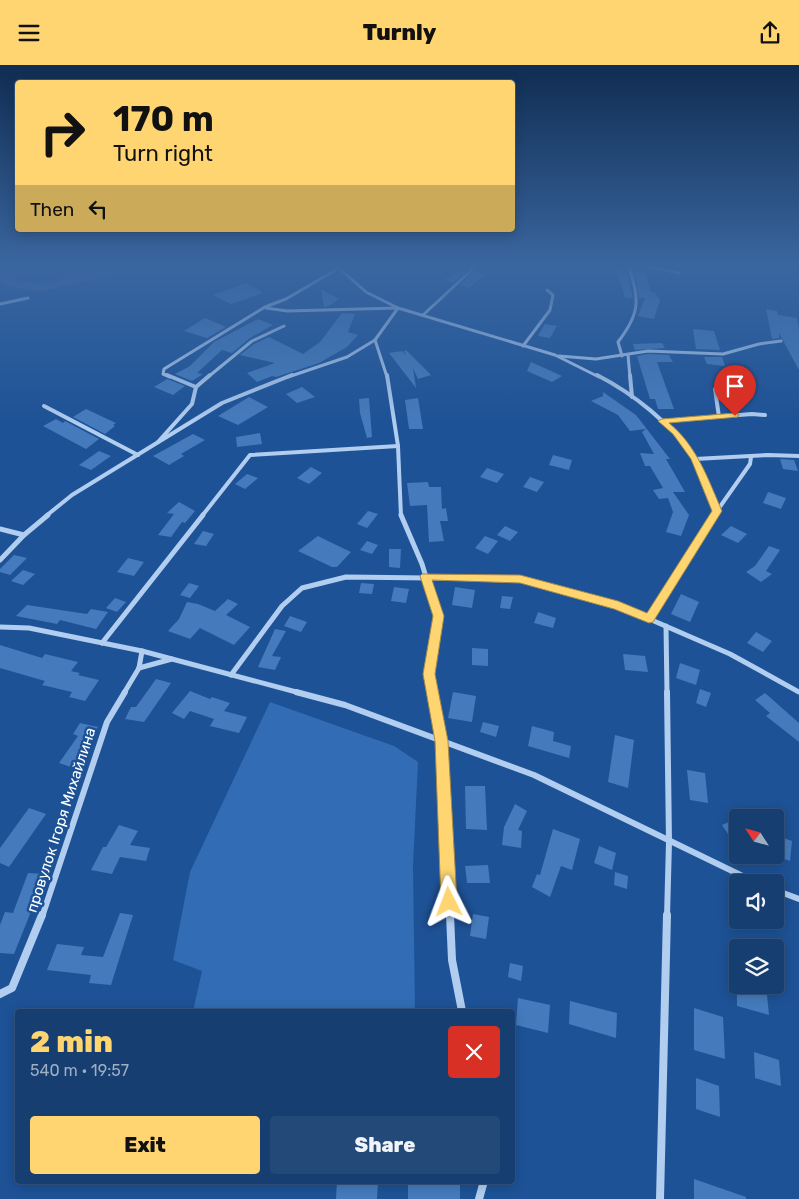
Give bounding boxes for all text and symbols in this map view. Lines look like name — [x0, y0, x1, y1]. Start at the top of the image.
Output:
icon: menu — [15, 19, 43, 47]
text: Turnly — [363, 19, 436, 46]
icon: share — [756, 19, 784, 47]
text: 170 m — [113, 98, 214, 140]
icon: right — [30, 100, 95, 165]
text: Turn right — [113, 140, 213, 167]
icon: left — [84, 195, 112, 223]
text: Then — [30, 198, 74, 221]
pin — [714, 365, 756, 416]
icon: arrive — [721, 372, 749, 400]
street label: провулок Ігоря Михайлина — [23, 725, 99, 915]
north arrow — [729, 809, 784, 864]
map controls — [729, 809, 784, 994]
button: sound — [729, 874, 784, 929]
position arrow — [422, 875, 474, 927]
button: layers — [729, 939, 784, 994]
text: 2 min — [30, 1024, 113, 1060]
button: close — [448, 1026, 500, 1078]
text: 540 m · 19:57 — [30, 1061, 129, 1080]
button: Exit — [30, 1116, 260, 1174]
button: Share — [270, 1116, 500, 1174]

